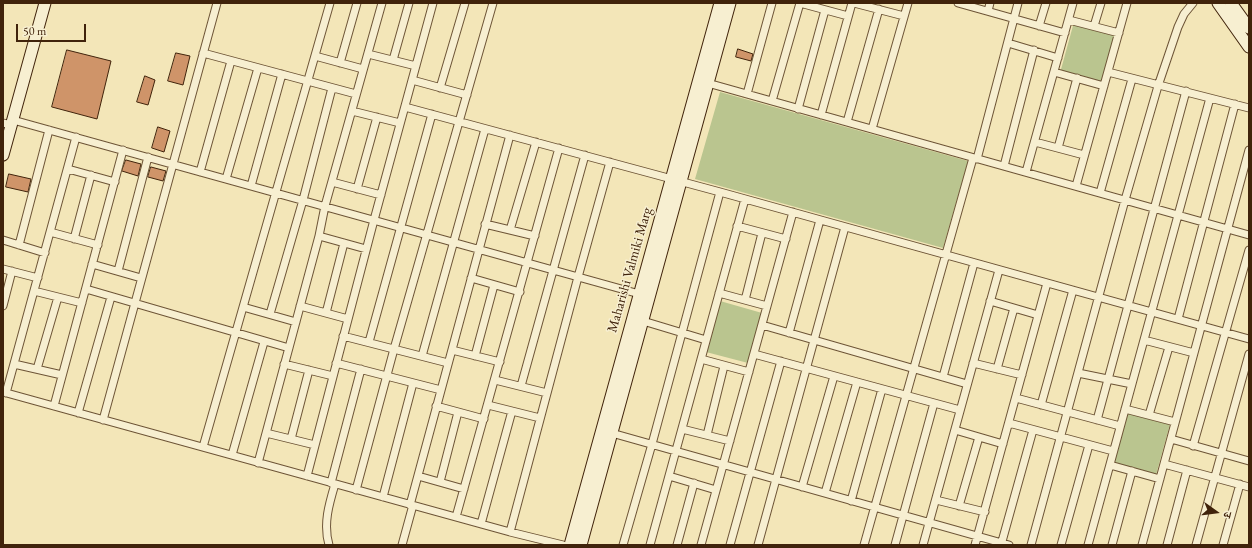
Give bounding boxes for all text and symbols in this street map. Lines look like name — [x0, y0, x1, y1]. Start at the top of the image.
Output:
scale bar — [18, 16, 88, 42]
text: 50 m — [23, 23, 46, 39]
street label: Maharishi Valmiki Marg — [604, 205, 656, 335]
north arrow — [1196, 492, 1236, 532]
text: उ — [1220, 510, 1235, 519]

